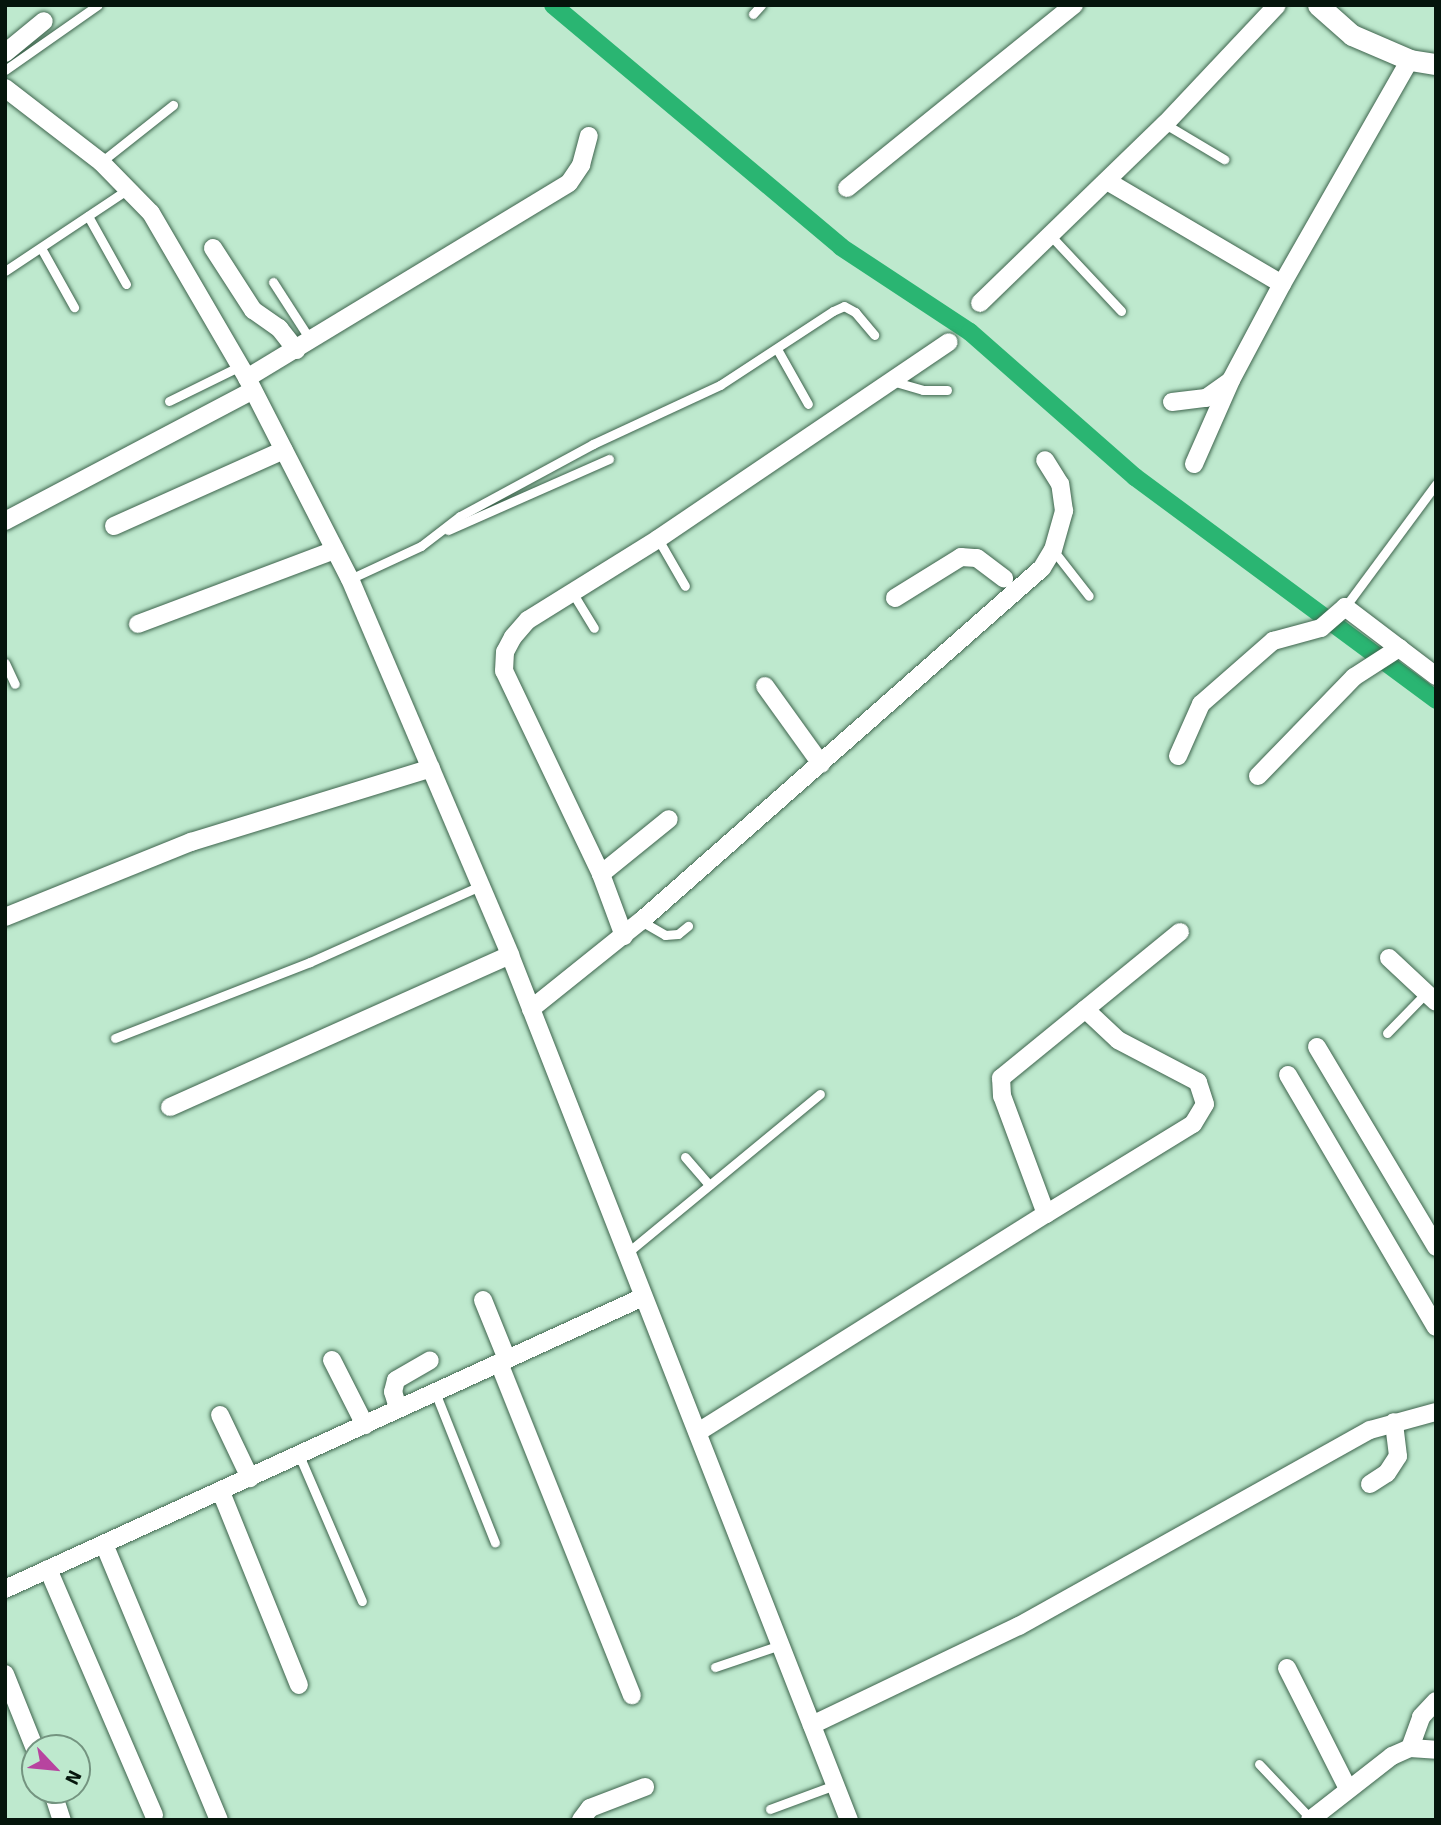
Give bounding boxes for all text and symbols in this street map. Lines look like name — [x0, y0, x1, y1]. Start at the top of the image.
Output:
north arrow — [21, 1734, 91, 1804]
text: N — [59, 1766, 87, 1789]

